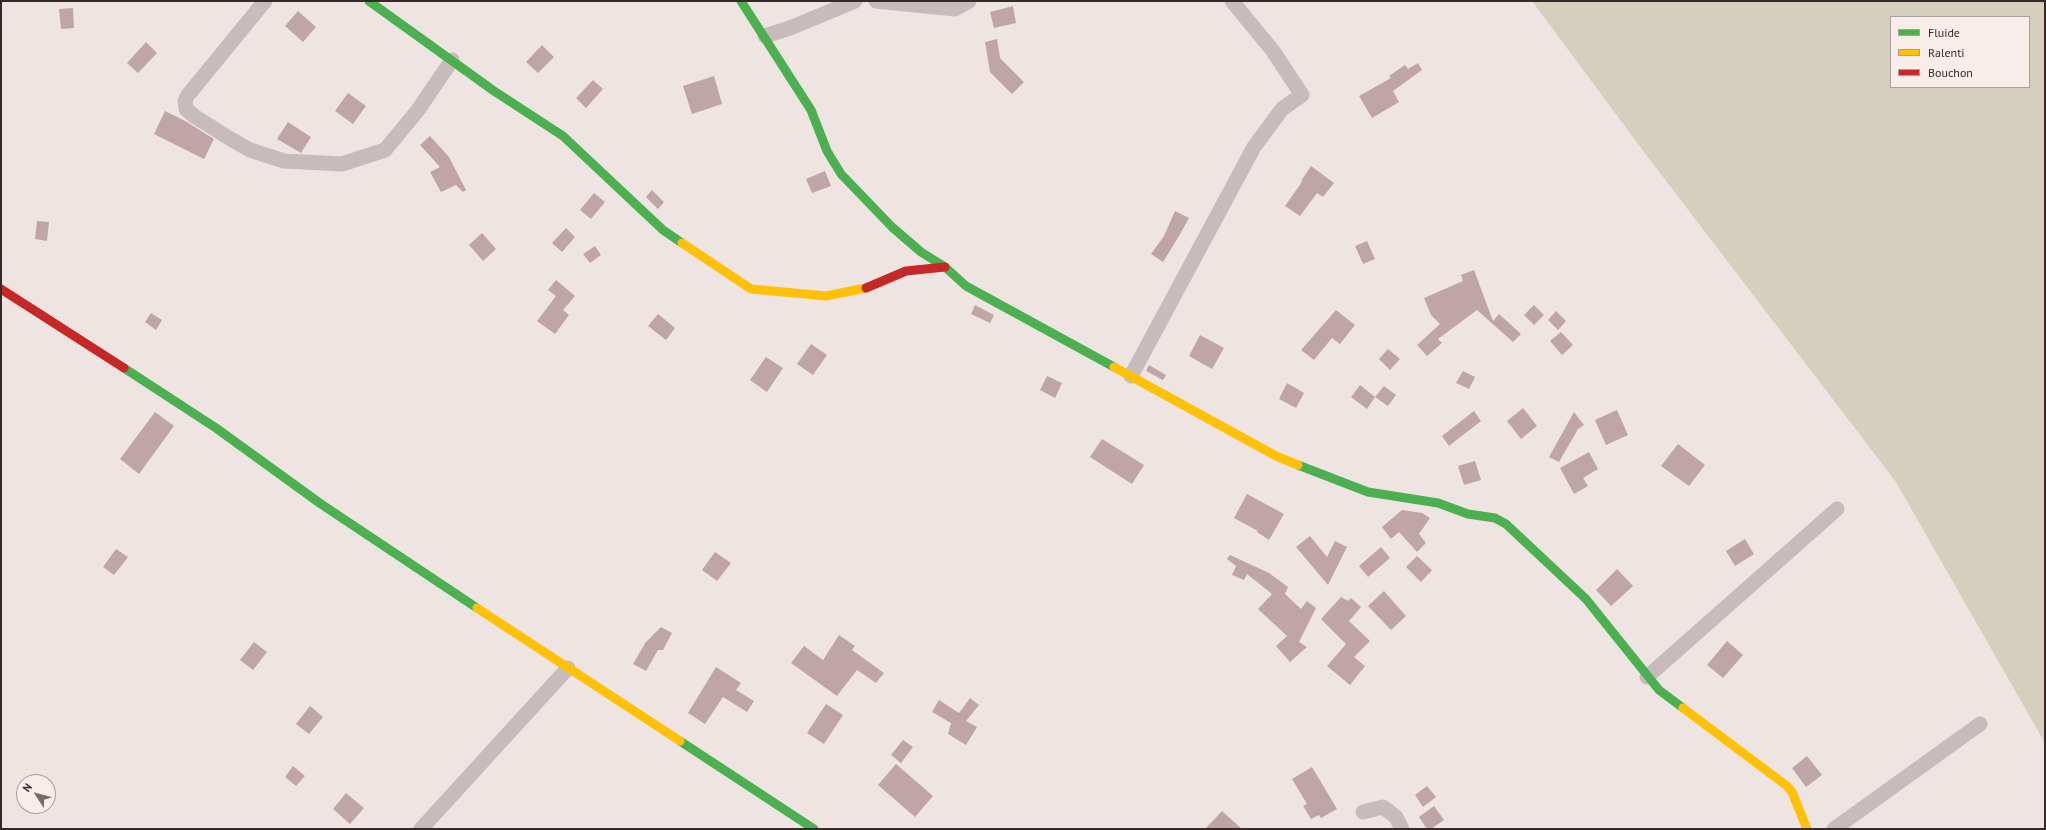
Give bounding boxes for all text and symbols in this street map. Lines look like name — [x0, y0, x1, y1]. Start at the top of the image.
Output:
legend — [1890, 16, 2030, 88]
text: Fluide — [1928, 25, 1960, 40]
text: Ralenti — [1928, 45, 1964, 60]
text: Bouchon — [1928, 65, 1973, 80]
north arrow — [16, 774, 56, 814]
text: N — [19, 780, 35, 795]

